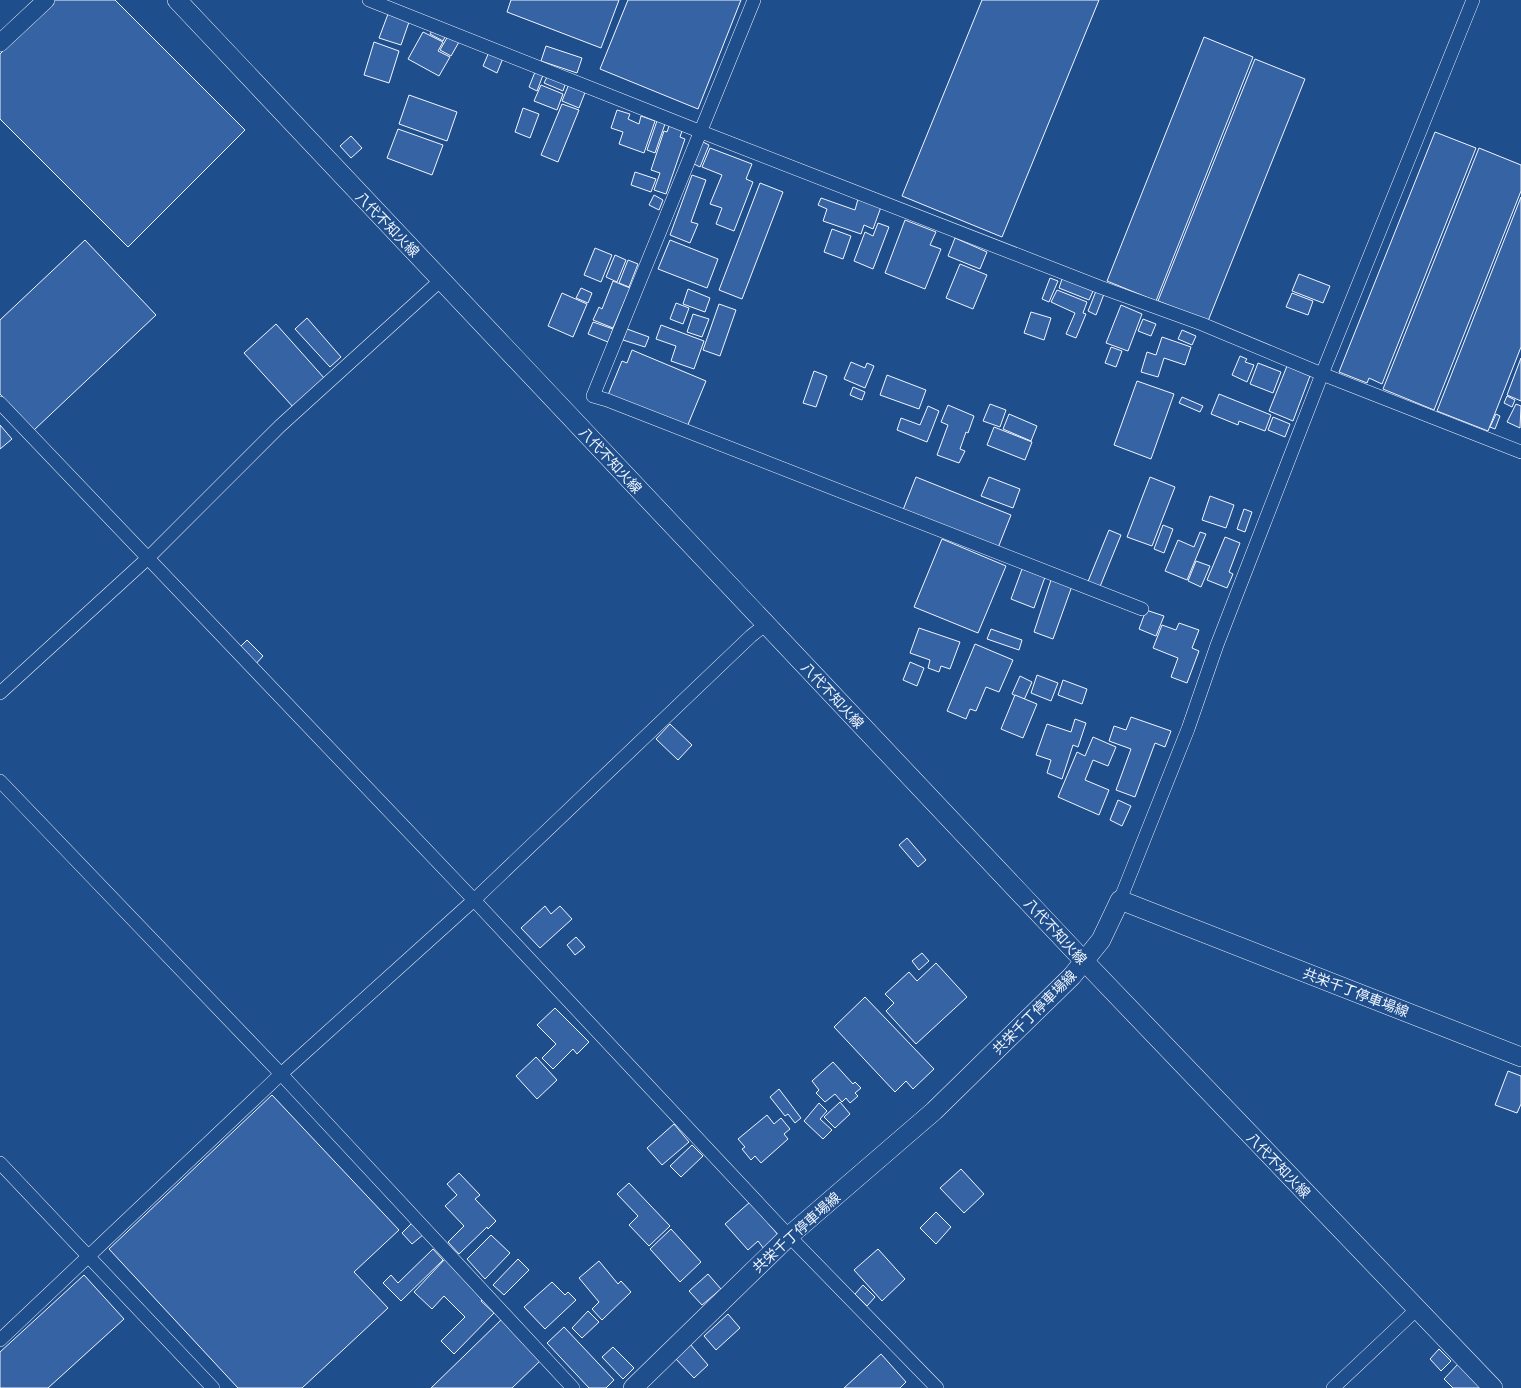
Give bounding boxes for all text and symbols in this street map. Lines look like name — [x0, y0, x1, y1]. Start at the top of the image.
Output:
street label: 八代不知火線 — [353, 188, 423, 260]
street label: 八代不知火線 — [576, 423, 646, 497]
street label: 八代不知火線 — [798, 658, 868, 732]
street label: 八代不知火線 — [1021, 894, 1091, 968]
street label: 共栄千丁停車場線 — [1301, 964, 1411, 1020]
street label: 共栄千丁停車場線 — [988, 966, 1080, 1058]
street label: 八代不知火線 — [1244, 1129, 1314, 1201]
street label: 共栄千丁停車場線 — [749, 1188, 843, 1276]

